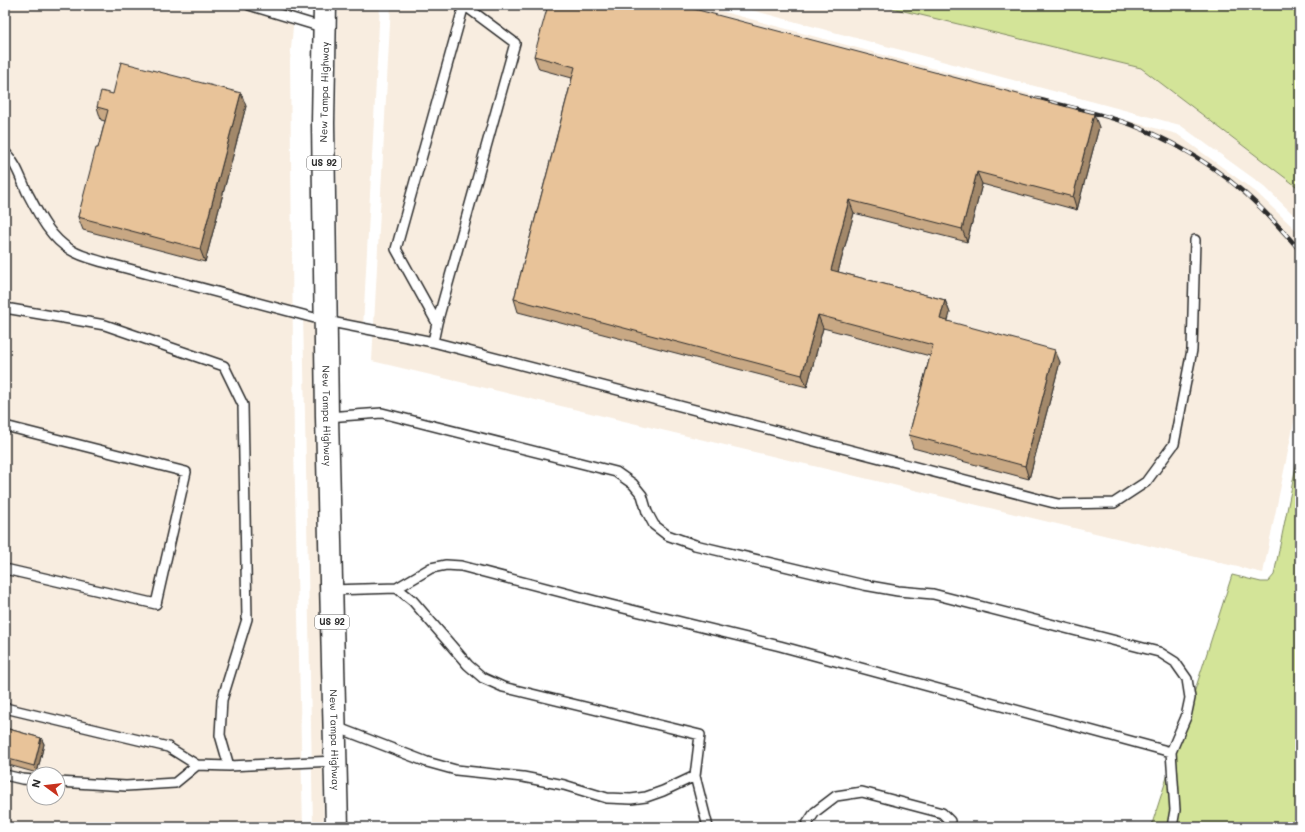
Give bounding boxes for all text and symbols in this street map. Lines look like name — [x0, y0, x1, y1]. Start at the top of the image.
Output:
street label: New Tampa Highway — [316, 42, 332, 142]
road number: US 92 — [307, 156, 341, 170]
street label: New Tampa Highway — [319, 365, 335, 467]
road number: US 92 — [315, 615, 349, 629]
street label: New Tampa Highway — [327, 689, 343, 790]
north arrow — [26, 766, 66, 806]
text: N — [28, 777, 44, 789]

